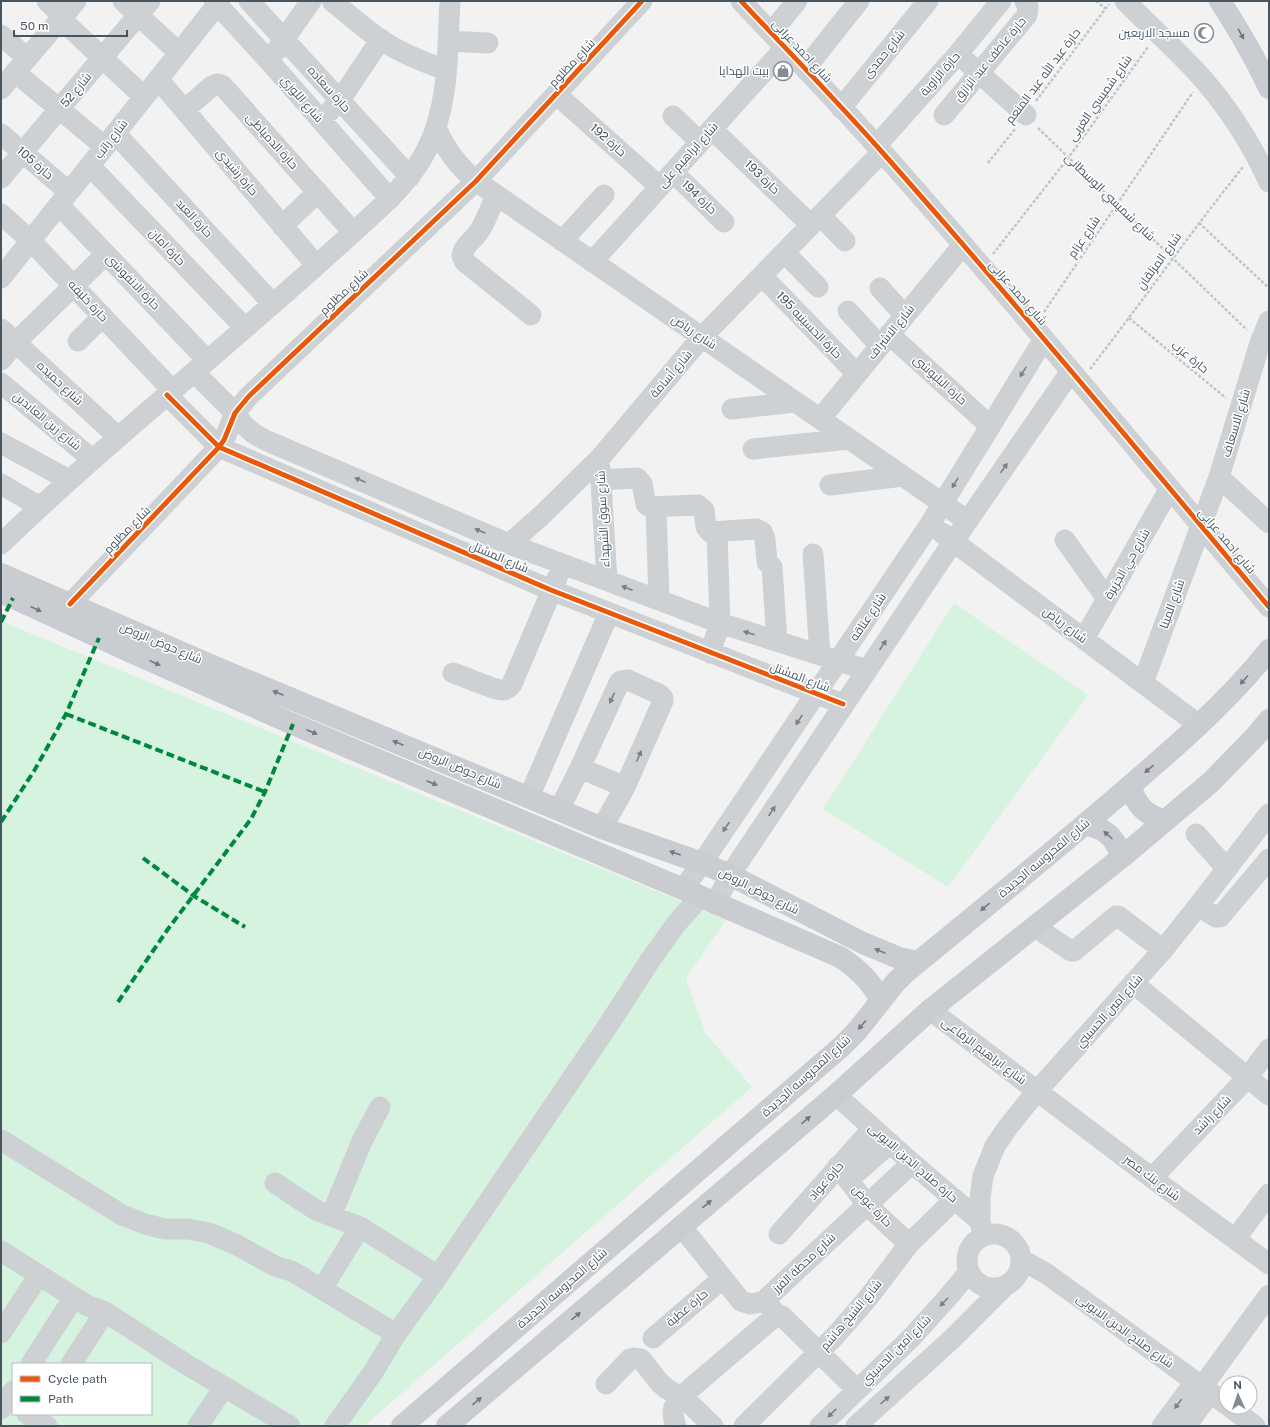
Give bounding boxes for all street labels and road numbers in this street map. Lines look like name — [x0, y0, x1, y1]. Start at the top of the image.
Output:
street label: حارة عاطف عبد الرازق — [951, 14, 1029, 104]
street label: شارع احمد عرابى — [768, 17, 835, 86]
street label: حارة عبد الله عبد المنعم — [1002, 25, 1084, 127]
street label: شارع حمدى — [860, 27, 909, 82]
street label: شارع مظلوم — [546, 36, 599, 91]
street label: حارة الزاوية — [917, 49, 963, 99]
street label: شارع شميسي الغربى — [1065, 52, 1137, 145]
street label: حارة سعاده — [305, 63, 353, 115]
street label: شارع 52 — [57, 70, 95, 111]
street label: شارع اللوزي — [276, 73, 326, 127]
street label: حارة الدمياطى — [243, 110, 301, 172]
street label: شارع راتب — [91, 117, 131, 162]
street label: شارع ابراهيم على — [655, 119, 722, 191]
street label: حارة 192 — [587, 121, 629, 159]
street label: حارة 105 — [14, 144, 56, 182]
street label: حارة رشيدى — [213, 146, 261, 198]
street label: شارع شميسي الوسطانى — [1060, 150, 1158, 246]
street label: حارة 193 — [742, 157, 782, 197]
street label: حارة 194 — [679, 177, 719, 217]
street label: حارة العبد — [173, 196, 215, 240]
street label: شارع عزام — [1065, 213, 1104, 261]
street label: حارة امان — [146, 226, 188, 268]
street label: شارع المزلقان — [1134, 230, 1185, 293]
street label: حارة الانفوشى — [103, 251, 163, 313]
street label: شارع احمد عرابى — [985, 258, 1050, 329]
street label: شارع مظلوم — [317, 266, 372, 319]
street label: حارة خليفه — [65, 277, 111, 325]
street label: حارة الحسينيه 195 — [773, 289, 845, 361]
street label: شارع الاشراف — [865, 302, 918, 363]
street label: شارع رياض — [668, 312, 719, 353]
street label: حارة عزب — [1169, 338, 1211, 376]
street label: شارع أسامة — [646, 347, 696, 401]
street label: حارة البلبوشى — [910, 352, 970, 408]
street label: شارع حميده — [33, 358, 86, 409]
street label: شارع الاسعاف — [1219, 387, 1254, 459]
street label: شارع زين العابدين — [10, 389, 84, 454]
street label: شارع سوق الشهداء — [593, 470, 614, 568]
street label: شارع مظلوم — [101, 503, 154, 557]
street label: شارع احمد عرابى — [1195, 505, 1259, 577]
street label: شارع حي الجزيرة — [1101, 526, 1155, 603]
street label: شارع المشتل — [467, 538, 531, 577]
street label: شارع المينا — [1157, 577, 1188, 631]
street label: شارع عتاقه — [847, 590, 890, 644]
street label: شارع رياض — [1040, 604, 1090, 647]
street label: شارع حوض الروض — [117, 619, 204, 668]
street label: شارع المشتل — [768, 659, 832, 696]
street label: شارع حوض الروض — [416, 744, 503, 793]
street label: شارع المحروسه الجديدة — [996, 816, 1093, 901]
street label: شارع حوض الروض — [716, 865, 801, 918]
street label: شارع امين الحسيني — [1073, 972, 1148, 1052]
street label: شارع ابراهيم الرفاعى — [938, 1015, 1029, 1088]
street label: شارع المحروسه الجديدة — [759, 1032, 854, 1120]
street label: شارع راشد — [1190, 1092, 1235, 1138]
street label: حارة صلاح الدين الايوبى — [865, 1121, 960, 1206]
street label: شارع بنك مصر — [1120, 1152, 1183, 1205]
street label: حارة عواد — [806, 1159, 846, 1203]
street label: حارة عوض — [849, 1182, 895, 1230]
street label: شارع محطة الفرز — [769, 1230, 839, 1297]
street label: شارع المحروسه الجديدة — [514, 1245, 611, 1332]
street label: شارع الشيخ هاشم — [817, 1277, 885, 1354]
street label: حارة عطية — [663, 1287, 711, 1329]
street label: شارع صلاح الدين الايوبى — [1073, 1291, 1176, 1372]
street label: شارع امين الحسيني — [858, 1312, 936, 1390]

